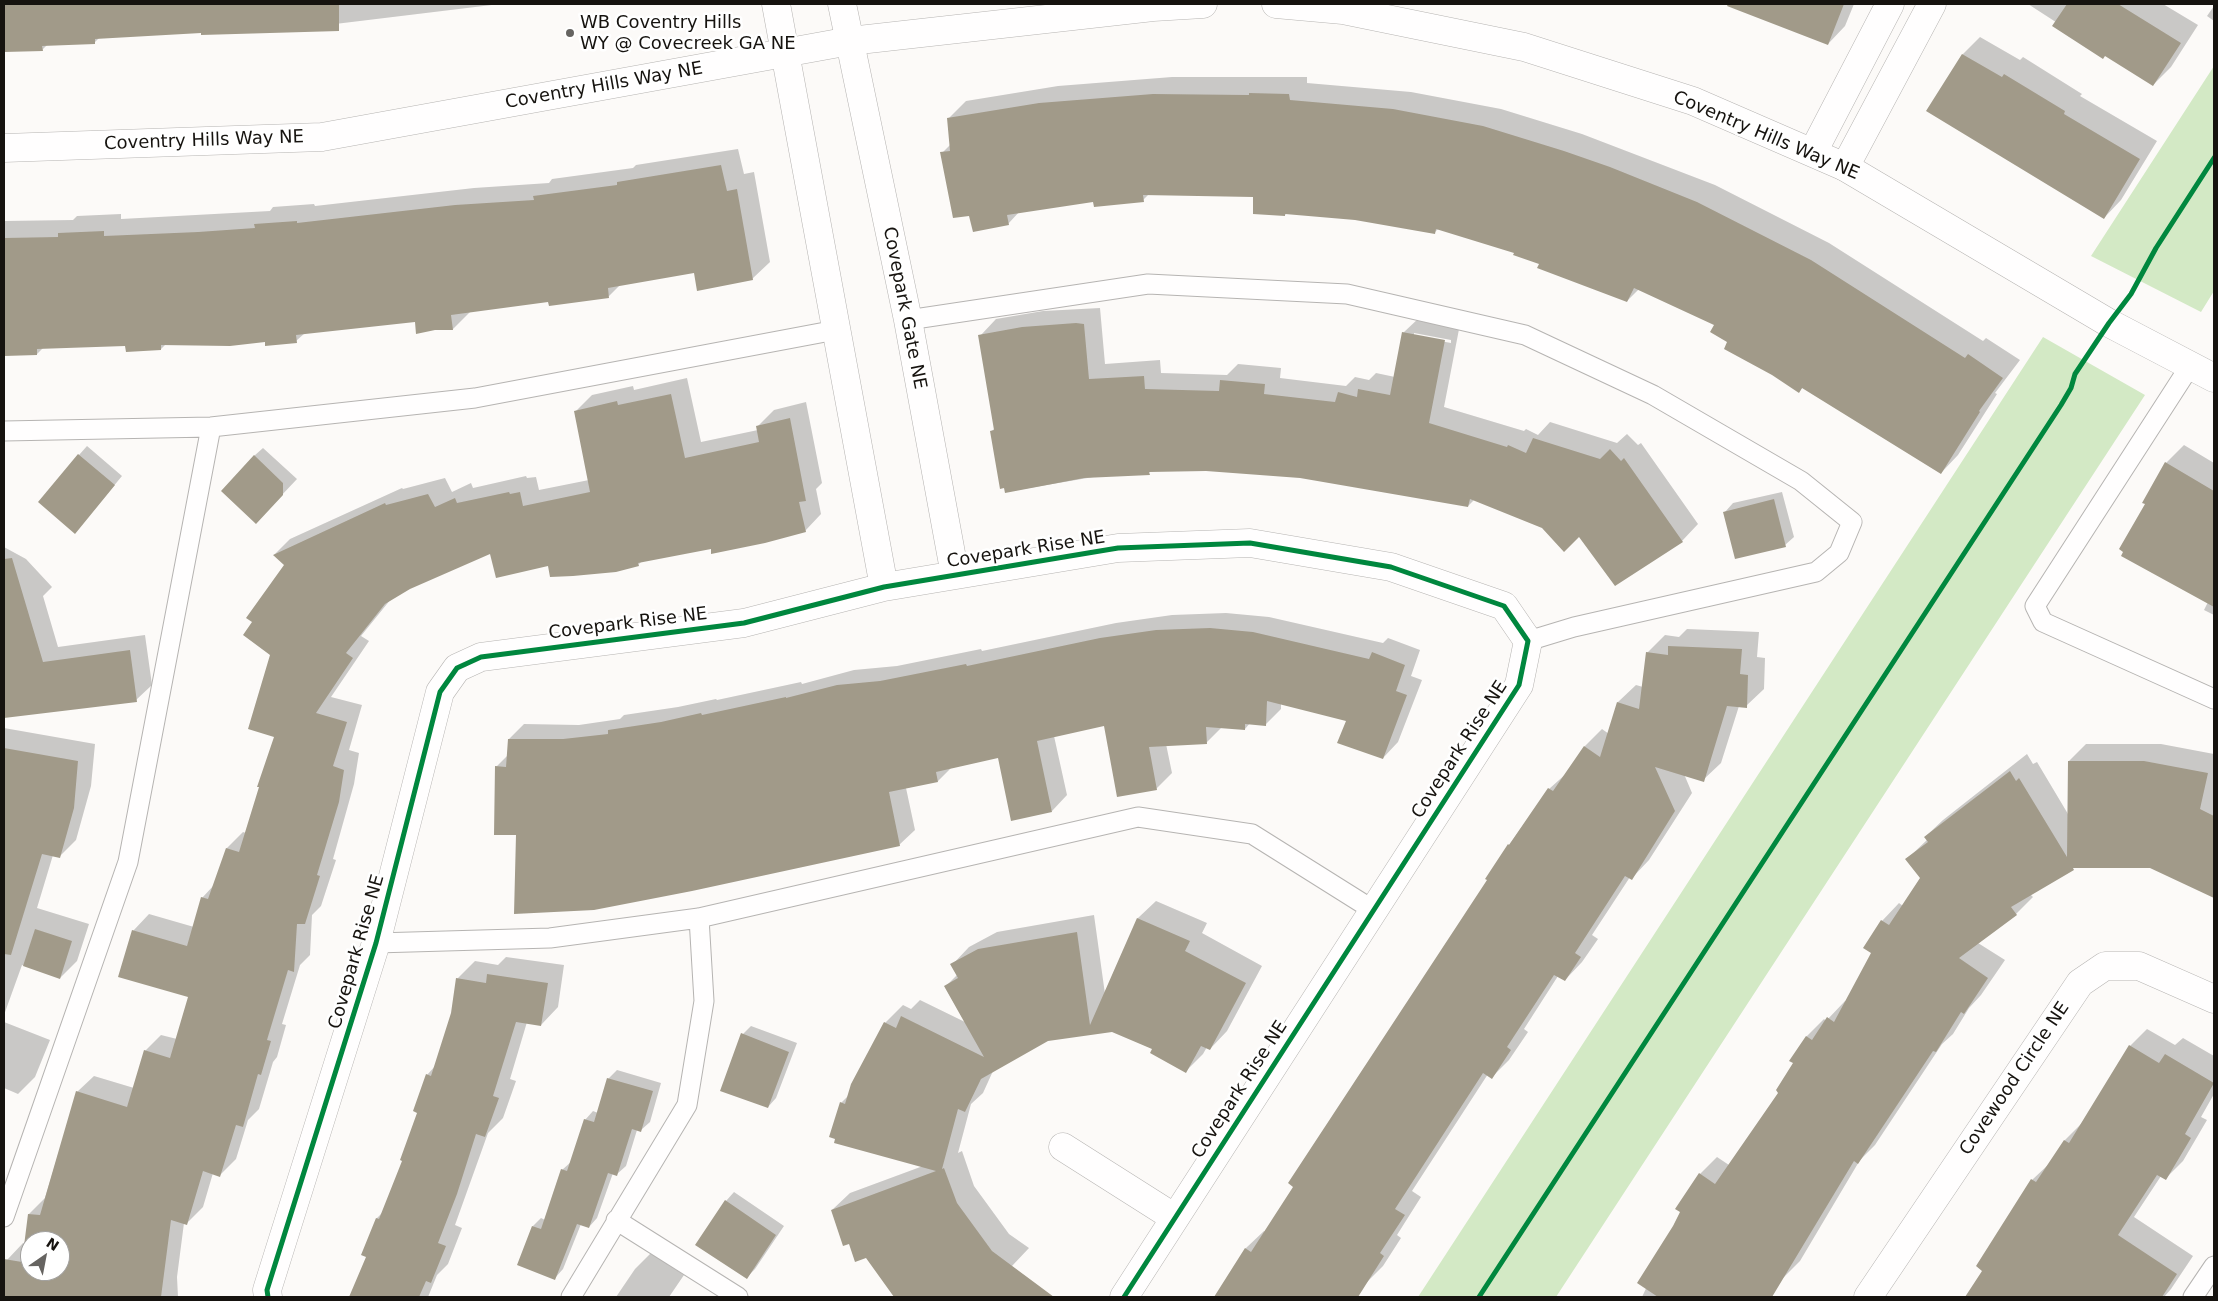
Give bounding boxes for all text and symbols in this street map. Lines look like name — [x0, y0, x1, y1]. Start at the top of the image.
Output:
place label: WB Coventry Hills WY @ Covecreek GA NE — [580, 12, 796, 54]
marker: WB Coventry Hills WY @ Covecreek GA NE — [564, 27, 576, 39]
street label: Coventry Hills Way NE — [504, 58, 704, 114]
street label: Coventry Hills Way NE — [1670, 87, 1862, 185]
street label: Coventry Hills Way NE — [104, 127, 304, 155]
street label: Covepark Gate NE — [878, 225, 930, 391]
street label: Covepark Rise NE — [945, 527, 1107, 573]
street label: Covepark Rise NE — [547, 604, 709, 644]
street label: Covepark Rise NE — [1407, 677, 1513, 823]
street label: Covepark Rise NE — [325, 872, 389, 1032]
street label: Covewood Circle NE — [1956, 998, 2074, 1160]
street label: Covepark Rise NE — [1187, 1017, 1293, 1163]
north arrow — [20, 1231, 70, 1281]
text: N — [43, 1234, 62, 1254]

